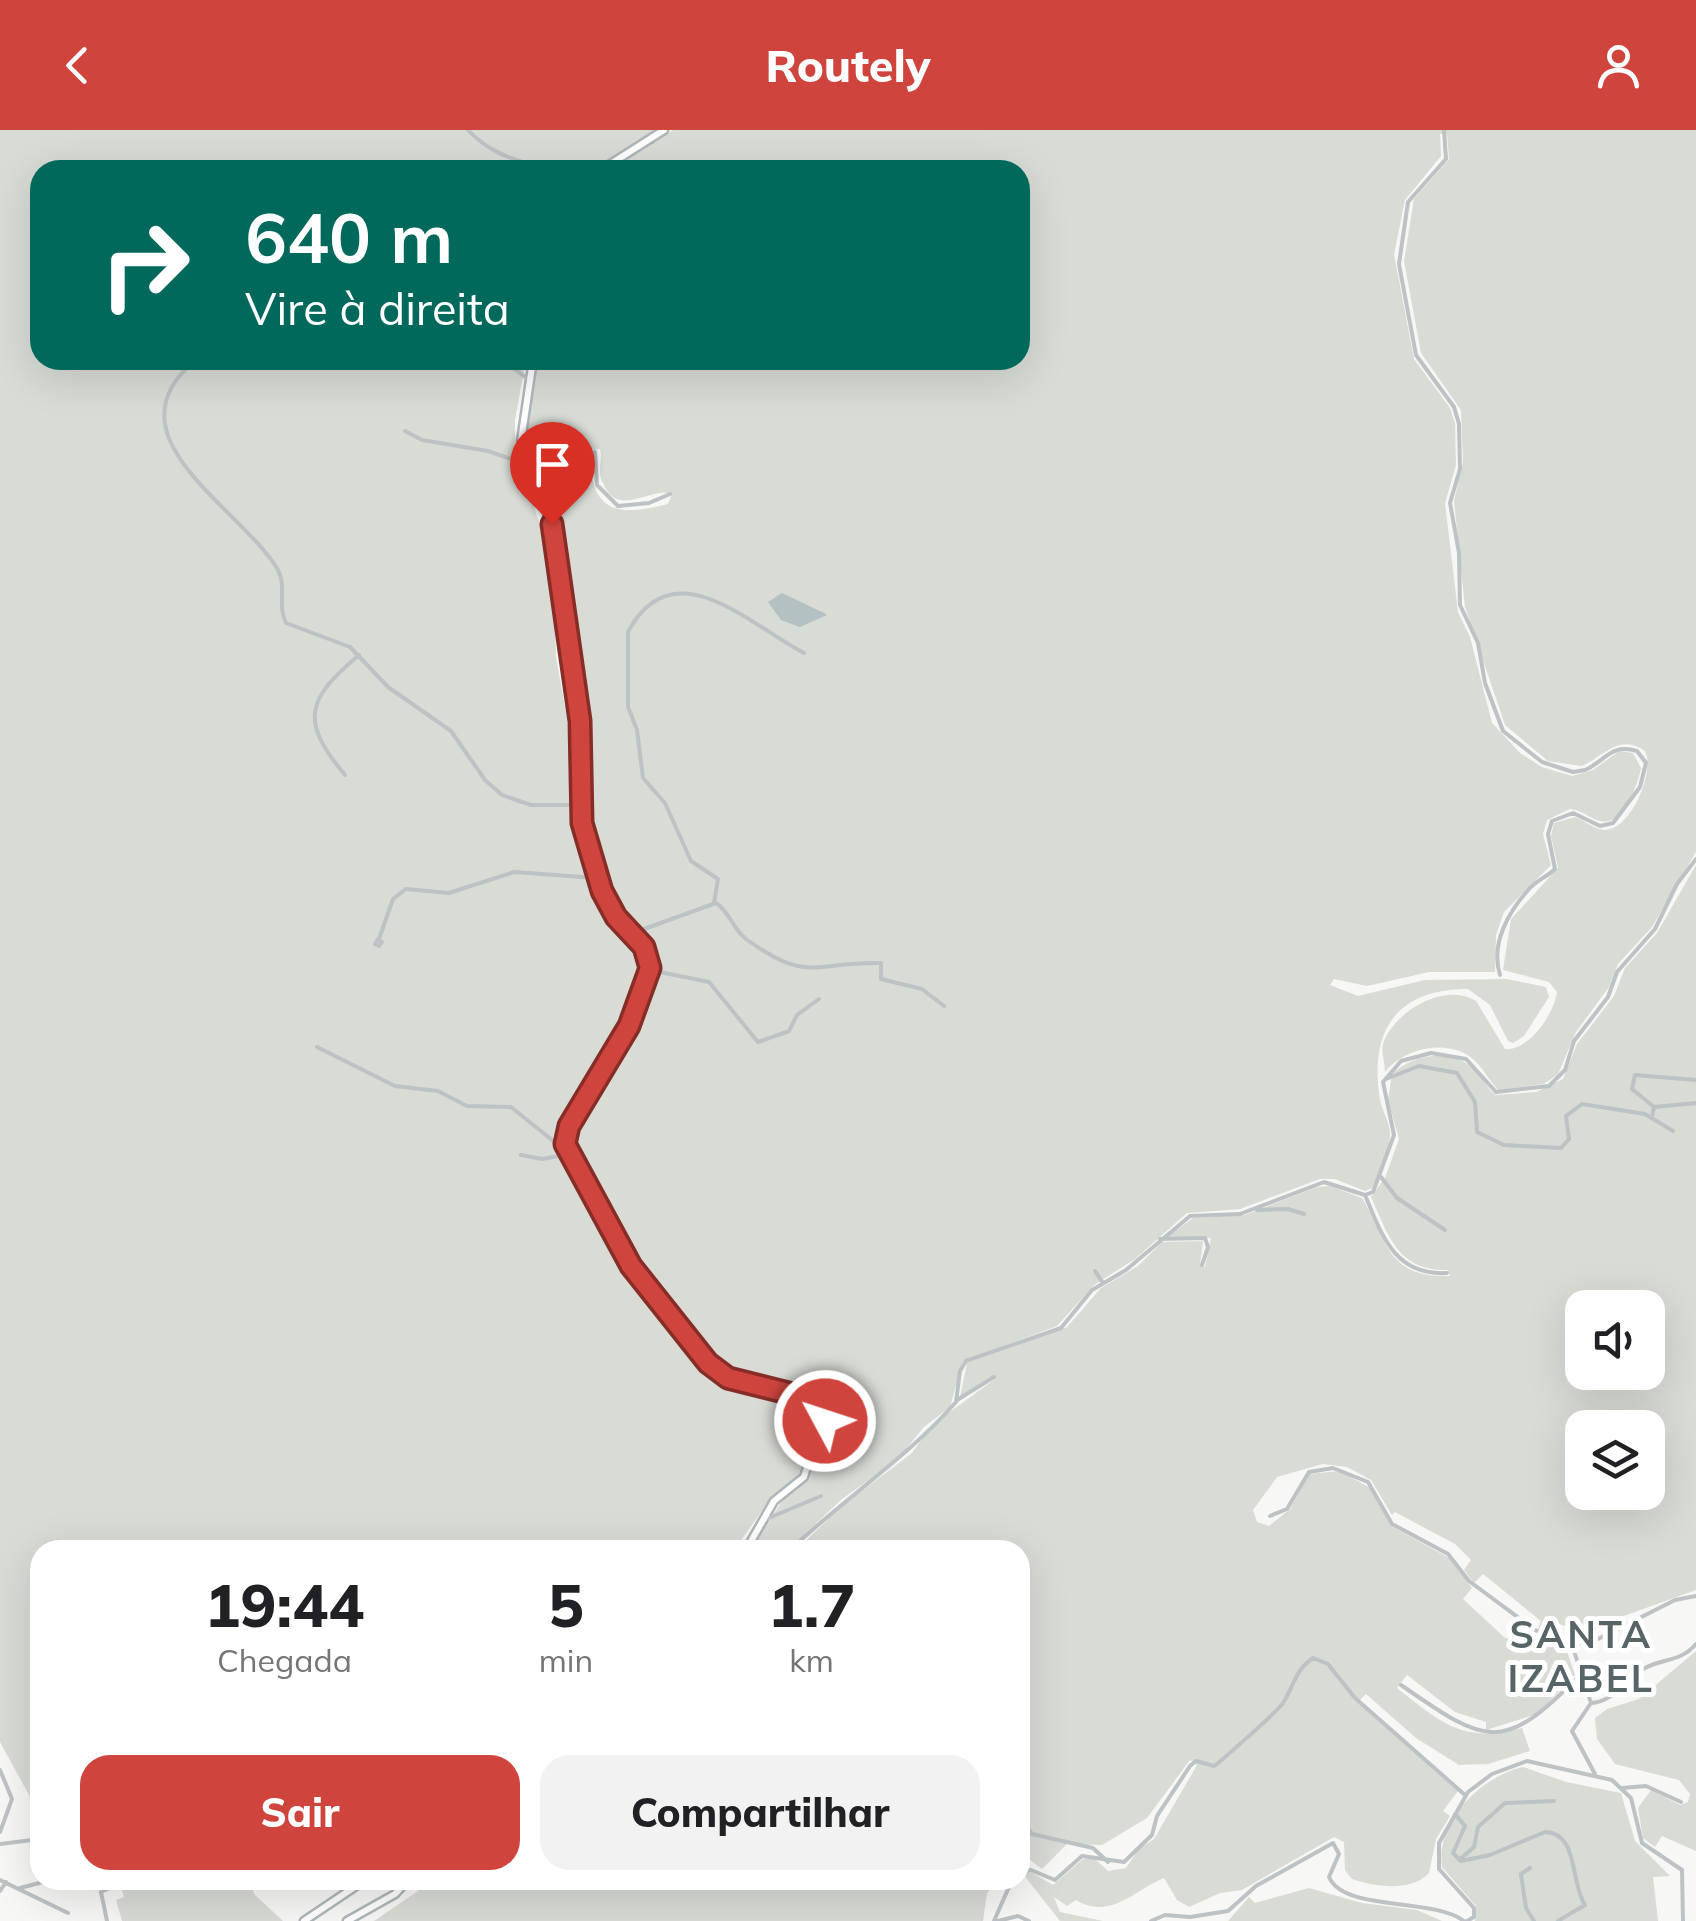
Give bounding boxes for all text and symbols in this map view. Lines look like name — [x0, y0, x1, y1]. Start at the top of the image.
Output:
text: Routely — [765, 37, 931, 93]
icon: back — [50, 38, 105, 93]
icon: person — [1591, 38, 1646, 93]
text: 640 m — [245, 193, 453, 281]
icon: right — [80, 200, 210, 330]
text: Vire à direita — [245, 280, 510, 336]
pin — [510, 422, 595, 525]
icon: arrive — [525, 437, 580, 492]
map controls — [1565, 1290, 1665, 1510]
button: sound — [1565, 1290, 1665, 1390]
position arrow — [773, 1369, 877, 1473]
button: layers — [1565, 1410, 1665, 1510]
text: 19:44 — [205, 1567, 364, 1642]
text: 5 — [548, 1567, 584, 1642]
text: 1.7 — [768, 1567, 855, 1642]
district label: SANTA IZABEL — [1507, 1610, 1655, 1702]
text: Chegada — [217, 1640, 352, 1680]
text: min — [539, 1640, 593, 1680]
text: km — [789, 1640, 834, 1680]
button: Sair — [80, 1755, 520, 1870]
button: Compartilhar — [540, 1755, 980, 1870]

